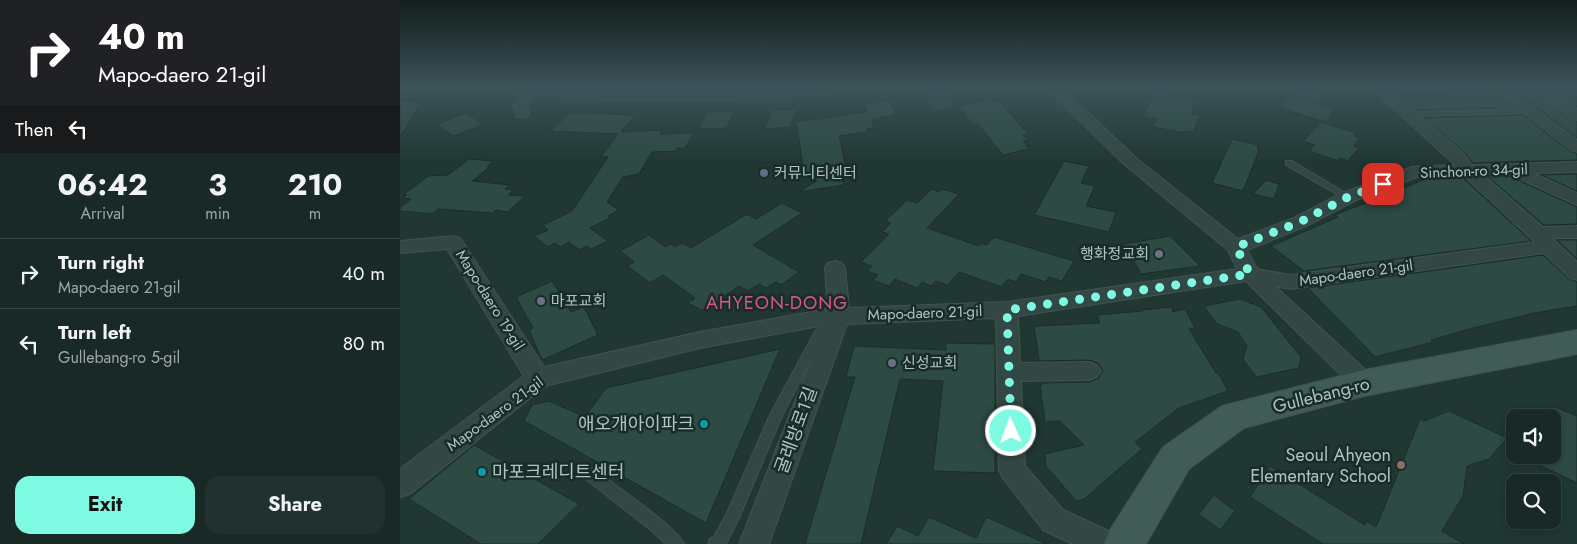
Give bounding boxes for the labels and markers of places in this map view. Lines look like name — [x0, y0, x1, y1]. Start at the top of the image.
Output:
place label: 커뮤니티센터 — [774, 162, 857, 184]
pin — [1362, 163, 1404, 205]
marker: 커뮤니티센터 — [758, 167, 770, 179]
place label: 행화정교회 — [1080, 243, 1149, 265]
marker: 행화정교회 — [1153, 248, 1165, 260]
place label: 마포교회 — [551, 290, 606, 312]
marker: 마포교회 — [535, 295, 547, 307]
place label: 신성교회 — [902, 352, 957, 374]
marker: 신성교회 — [886, 357, 898, 369]
place label: 애오개아이파크 — [578, 411, 694, 437]
marker: 애오개아이파크 — [698, 418, 710, 430]
place label: Seoul Ahyeon Elementary School — [1250, 442, 1391, 489]
place label: 마포크레디트센터 — [492, 459, 624, 485]
marker: Seoul Ahyeon Elementary School — [1395, 459, 1407, 471]
marker: 마포크레디트센터 — [476, 466, 488, 478]

